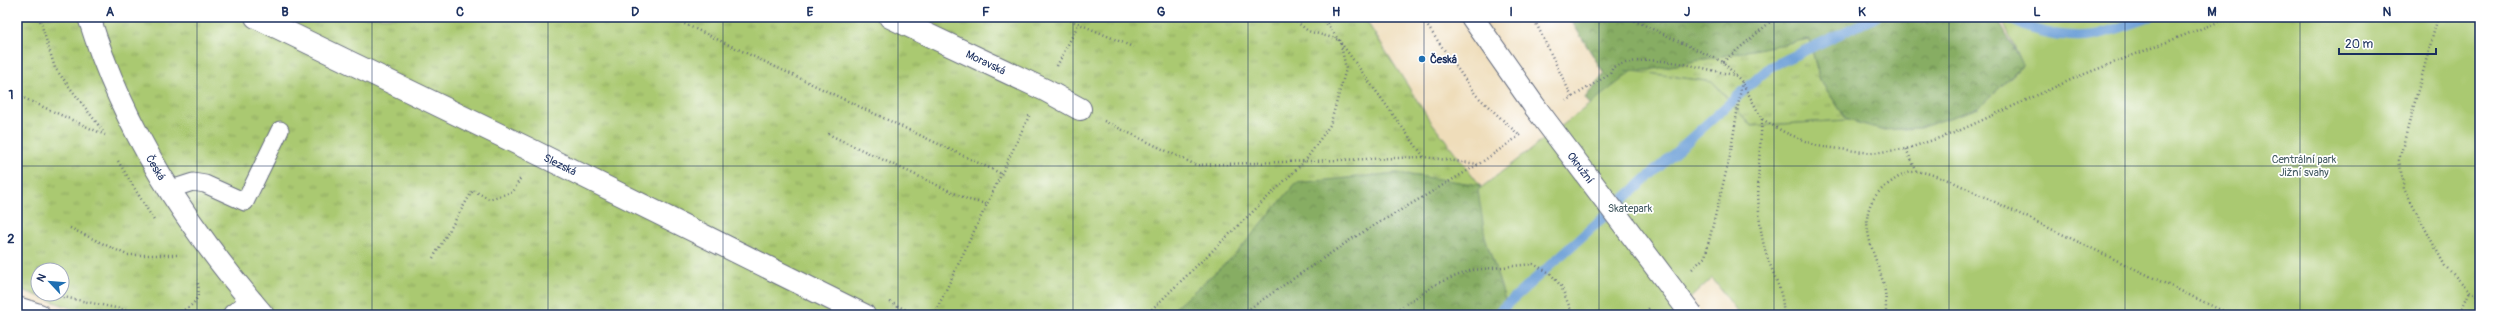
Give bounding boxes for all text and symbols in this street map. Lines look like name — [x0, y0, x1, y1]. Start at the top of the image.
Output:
text: A — [106, 4, 115, 20]
text: B — [281, 4, 289, 20]
text: C — [456, 4, 464, 20]
text: D — [631, 4, 639, 20]
text: E — [807, 4, 814, 20]
text: F — [982, 4, 990, 20]
text: G — [1157, 4, 1166, 20]
text: H — [1332, 4, 1340, 20]
text: I — [1509, 4, 1513, 20]
text: J — [1684, 4, 1690, 20]
text: K — [1858, 4, 1866, 20]
text: L — [2033, 4, 2041, 20]
text: M — [2207, 4, 2217, 20]
text: N — [2383, 4, 2392, 20]
scale bar — [2339, 30, 2436, 56]
text: 20 m — [2345, 37, 2374, 52]
street label: Moravská — [964, 47, 1008, 77]
place label: Česká — [1430, 52, 1457, 66]
marker: Česká — [1417, 54, 1427, 64]
text: 1 — [8, 87, 14, 103]
street label: Okružní — [1565, 149, 1597, 186]
street label: Slezská — [542, 151, 579, 178]
street label: Česká — [143, 153, 168, 182]
park label: Centrální park Jižní svahy — [2272, 153, 2337, 179]
park label: Skatepark — [1608, 202, 1653, 215]
text: 2 — [7, 231, 15, 247]
north arrow — [30, 262, 70, 302]
text: N — [34, 271, 49, 284]

